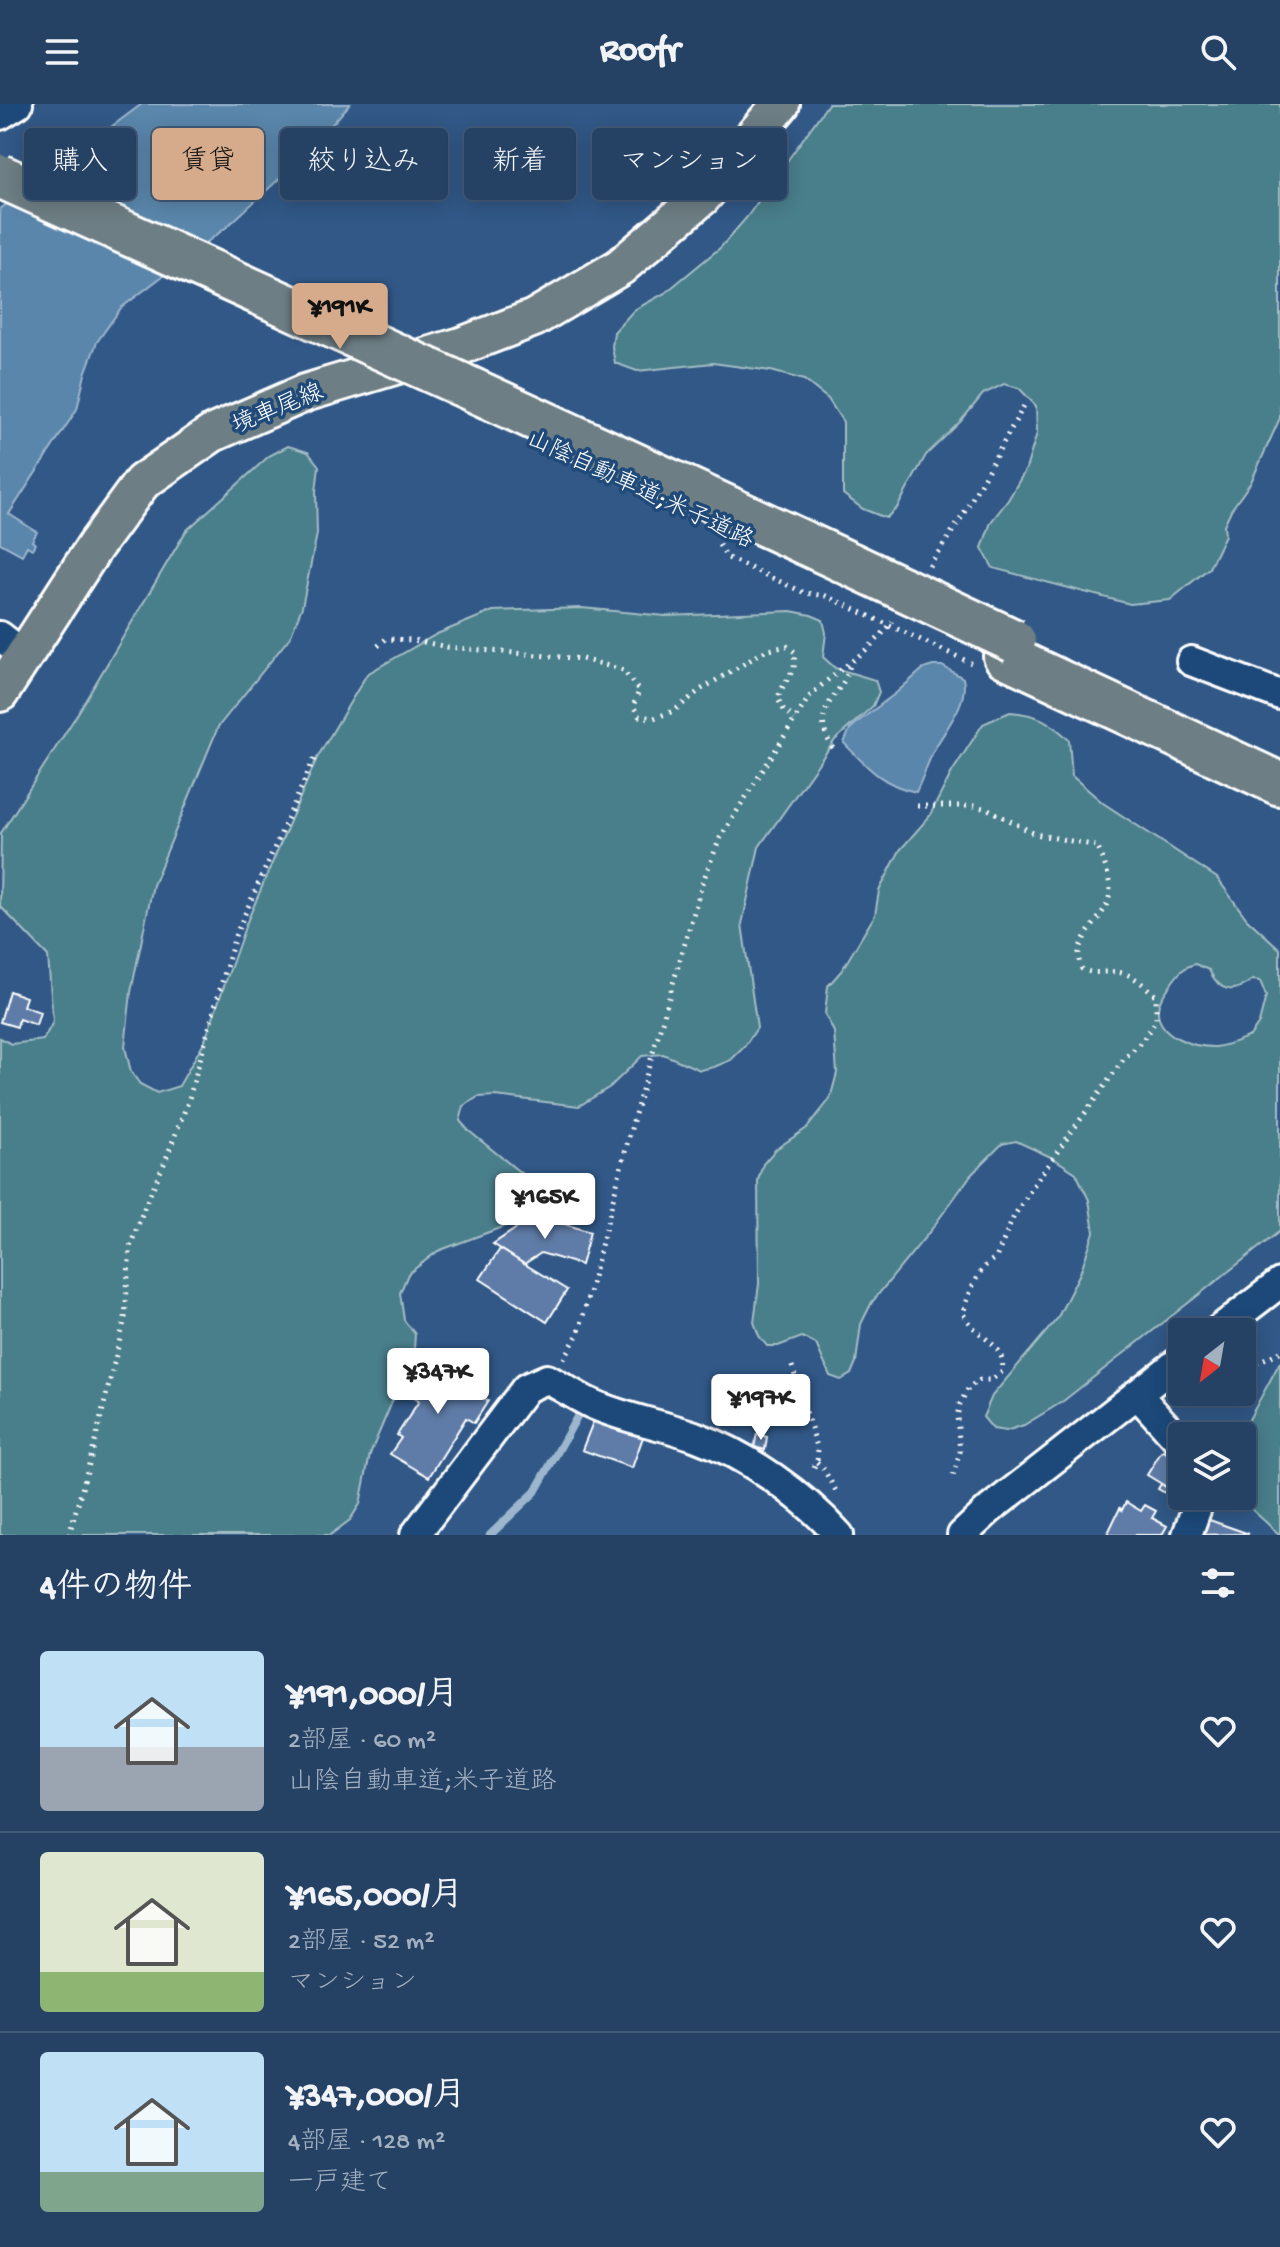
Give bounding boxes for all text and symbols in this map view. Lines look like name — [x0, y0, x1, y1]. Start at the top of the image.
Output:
icon: menu — [40, 30, 84, 74]
icon: search — [1196, 30, 1240, 74]
text: Roofr — [600, 31, 680, 74]
chip: 購入 — [24, 128, 136, 200]
chip: 賃貸 — [152, 128, 264, 200]
chip: 絞り込み — [280, 128, 448, 200]
chip: 新着 — [464, 128, 576, 200]
chip: マンション — [592, 128, 787, 200]
pin: ¥191K — [284, 283, 396, 351]
text: ¥191K — [310, 293, 370, 324]
street label: 境車尾線 — [228, 378, 328, 442]
street label: 山陰自動車道;米子道路 — [521, 425, 758, 557]
pin: ¥165K — [489, 1173, 601, 1241]
text: ¥165K — [513, 1183, 577, 1214]
north arrow — [1168, 1318, 1256, 1406]
map controls — [1168, 1318, 1256, 1510]
pin: ¥347K — [382, 1348, 494, 1416]
text: ¥347K — [405, 1358, 471, 1389]
pin: ¥197K — [705, 1374, 817, 1442]
text: ¥197K — [729, 1384, 793, 1415]
button: layers — [1168, 1422, 1256, 1510]
icon: filters — [1196, 1561, 1240, 1605]
text: 4件の物件 — [40, 1570, 192, 1610]
text: ¥191,000/月 — [288, 1677, 459, 1717]
icon: home — [104, 1683, 200, 1779]
icon: heart — [1196, 1709, 1240, 1753]
text: 2部屋 · 60 m² — [288, 1727, 436, 1758]
text: 山陰自動車道;米子道路 — [288, 1768, 556, 1799]
text: ¥165,000/月 — [288, 1878, 463, 1918]
icon: home — [104, 1884, 200, 1980]
icon: heart — [1196, 1910, 1240, 1954]
text: 2部屋 · 52 m² — [288, 1928, 435, 1959]
text: マンション — [288, 1969, 417, 2000]
text: ¥347,000/月 — [288, 2078, 466, 2118]
icon: home — [104, 2084, 200, 2180]
icon: heart — [1196, 2110, 1240, 2154]
text: 4部屋 · 128 m² — [288, 2128, 445, 2159]
text: 一戸建て — [288, 2169, 392, 2200]

